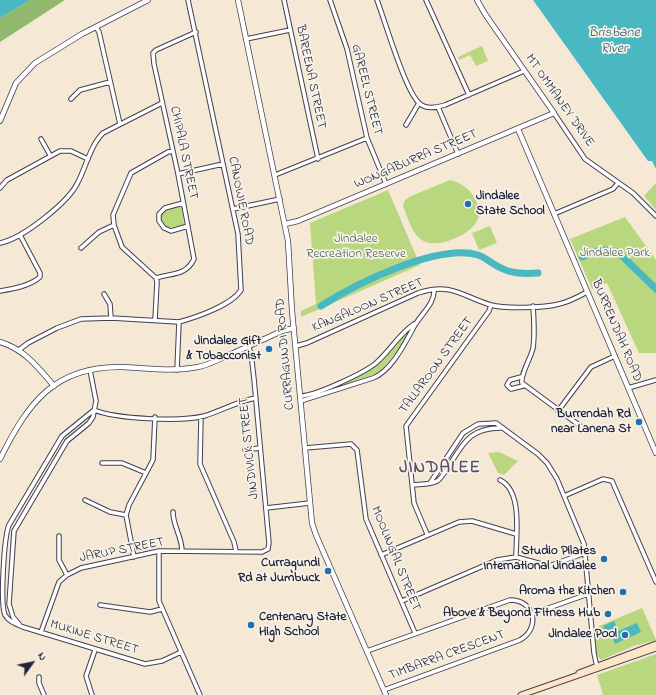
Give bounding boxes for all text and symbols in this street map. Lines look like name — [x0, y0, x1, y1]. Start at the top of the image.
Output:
street label: BAREENA STREET — [291, 24, 329, 130]
water label: Brisbane River — [588, 26, 640, 58]
street label: GAREEL STREET — [347, 43, 385, 137]
street label: MT OMMANEY DRIVE — [521, 52, 597, 150]
street label: CHIPALA STREET — [166, 105, 200, 201]
street label: WONGABURRA STREET — [352, 127, 480, 193]
street label: CANOWIE ROAD — [224, 155, 256, 247]
place label: Jindalee State School — [476, 189, 545, 220]
marker: Jindalee State School — [463, 199, 473, 209]
park label: Jindalee Recreation Reserve — [306, 232, 406, 263]
park label: Jindalee Park — [580, 246, 650, 262]
street label: KANGALOON STREET — [310, 276, 426, 336]
street label: BURRENDAH ROAD — [587, 277, 645, 385]
street label: CURRAGUNDI ROAD — [273, 297, 299, 411]
street label: TALLAROON STREET — [397, 315, 477, 417]
place label: Jindalee Gift & Tobacconist — [187, 334, 261, 365]
marker: Jindalee Gift & Tobacconist — [264, 344, 274, 354]
street label: JINDIVICK STREET — [237, 396, 263, 500]
place label: Burrendah Rd near Lanena St — [551, 407, 631, 438]
marker: Burrendah Rd near Lanena St — [634, 417, 644, 427]
district label: JINDALEE — [399, 459, 481, 479]
street label: MOOLINGAL STREET — [367, 504, 423, 614]
street label: JARUP STREET — [78, 535, 166, 567]
place label: Studio Pilates International Jindalee — [483, 544, 596, 575]
marker: Studio Pilates International Jindalee — [599, 554, 609, 564]
place label: Curragundi Rd at Jumbuck — [238, 556, 320, 587]
marker: Curragundi Rd at Jumbuck — [323, 566, 333, 576]
place label: Aroma the Kitchen — [519, 584, 615, 600]
marker: Aroma the Kitchen — [618, 587, 628, 597]
place label: Above & Beyond Fitness Hub — [443, 606, 600, 622]
marker: Above & Beyond Fitness Hub — [603, 609, 613, 619]
place label: Centenary State High School — [259, 610, 346, 641]
street label: MUKINE STREET — [48, 617, 140, 659]
marker: Centenary State High School — [246, 620, 256, 630]
place label: Jindalee Pool — [548, 627, 617, 643]
street label: TIMBARRA CRESCENT — [387, 628, 507, 684]
marker: Jindalee Pool — [620, 630, 630, 640]
north arrow — [12, 643, 52, 683]
text: N — [33, 649, 51, 664]

